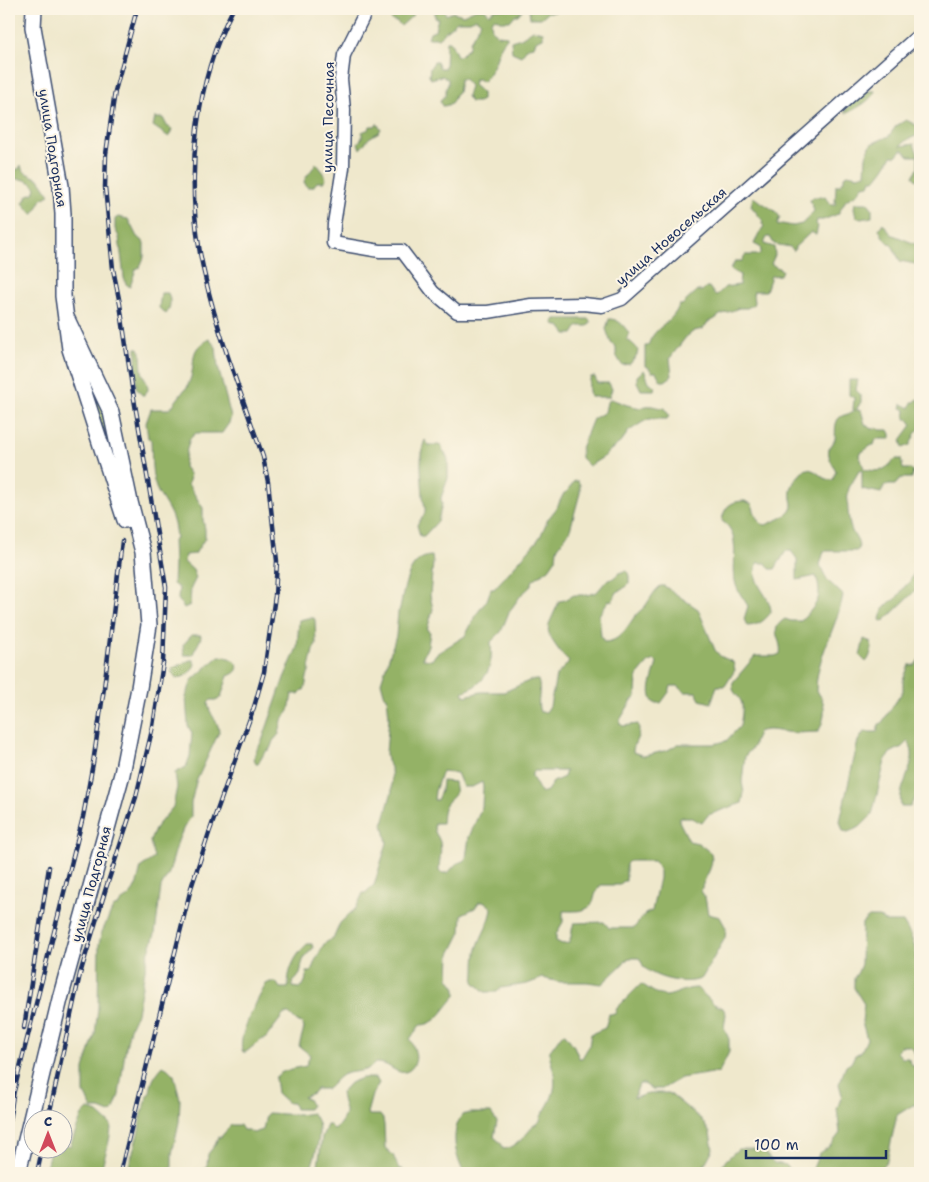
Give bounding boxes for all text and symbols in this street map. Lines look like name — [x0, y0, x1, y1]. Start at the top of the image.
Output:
street label: улица Песочная — [318, 61, 338, 173]
street label: улица Подгорная — [35, 88, 71, 208]
street label: улица Новосельская — [612, 183, 730, 289]
street label: улица Подгорная — [67, 824, 115, 944]
north arrow — [22, 1110, 72, 1160]
text: С — [44, 1112, 52, 1130]
scale bar — [746, 1127, 886, 1159]
text: 100 m — [754, 1135, 799, 1155]

